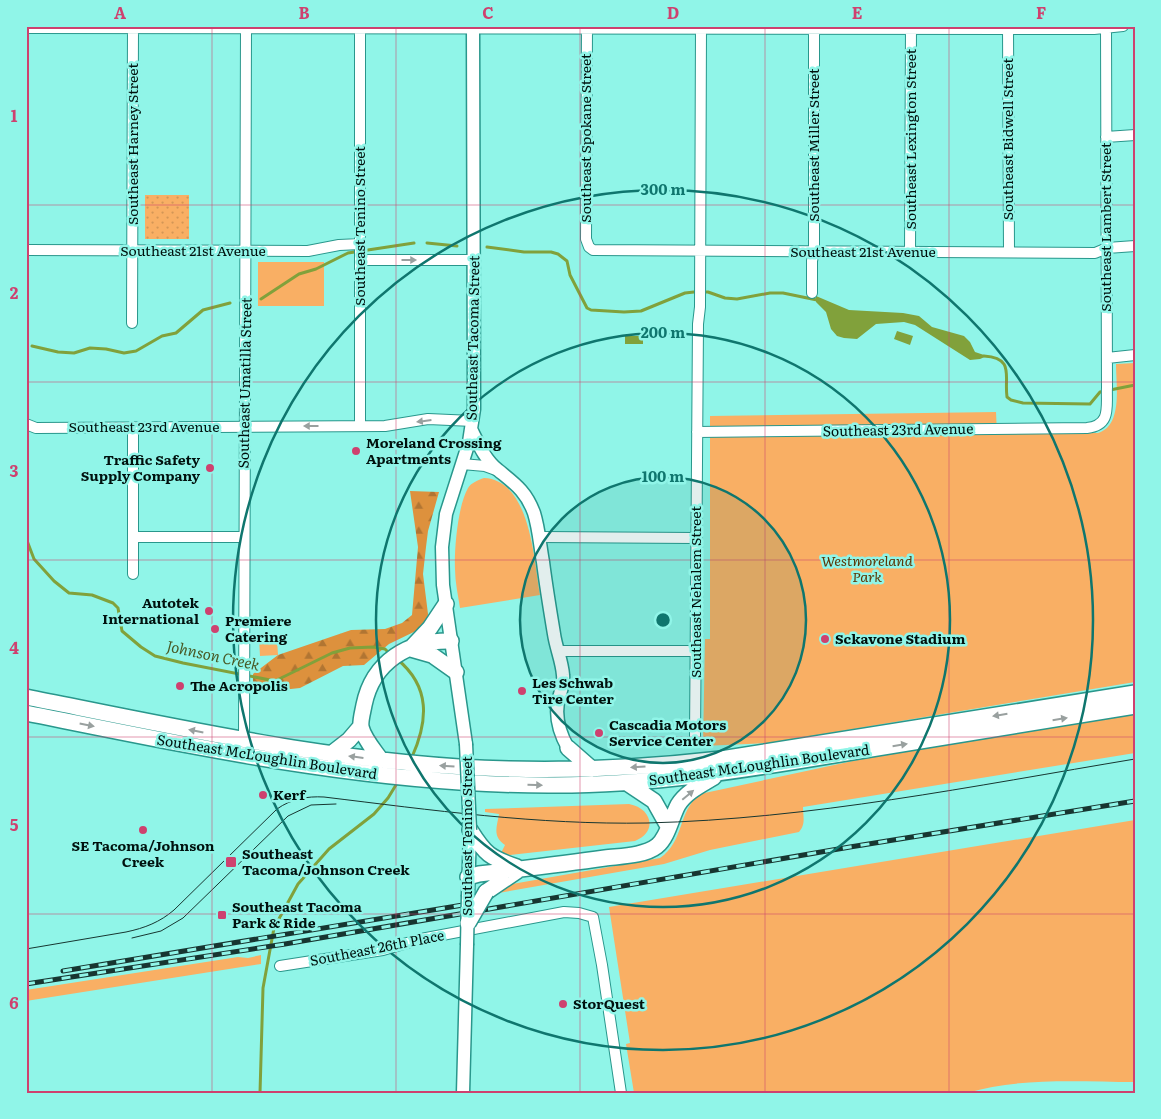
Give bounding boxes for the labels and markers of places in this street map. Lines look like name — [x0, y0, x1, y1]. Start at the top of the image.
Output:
place label: Moreland Crossing Apartments — [366, 432, 502, 468]
marker: Moreland Crossing Apartments — [350, 445, 362, 457]
place label: Traffic Safety Supply Company — [81, 449, 200, 485]
marker: Traffic Safety Supply Company — [204, 462, 216, 474]
place label: Autotek International — [102, 592, 200, 628]
marker: Autotek International — [203, 605, 215, 617]
place label: Premiere Catering — [225, 610, 292, 646]
centre of rings — [654, 611, 672, 629]
marker: Premiere Catering — [209, 623, 221, 635]
place label: Sckavone Stadium — [835, 628, 966, 648]
marker: Sckavone Stadium — [819, 633, 831, 645]
place label: Les Schwab Tire Center — [532, 672, 614, 708]
place label: The Acropolis — [190, 675, 288, 695]
marker: The Acropolis — [174, 680, 186, 692]
marker: Les Schwab Tire Center — [516, 685, 528, 697]
place label: Cascadia Motors Service Center — [609, 714, 726, 750]
marker: Cascadia Motors Service Center — [593, 727, 605, 739]
place label: Kerf — [273, 784, 307, 804]
marker: Kerf — [257, 789, 269, 801]
marker: SE Tacoma/Johnson Creek — [137, 824, 149, 836]
place label: SE Tacoma/Johnson Creek — [71, 835, 215, 871]
place label: Southeast Tacoma/Johnson Creek — [242, 843, 410, 879]
marker: Southeast Tacoma/Johnson Creek — [224, 855, 238, 869]
place label: Southeast Tacoma Park & Ride — [232, 896, 363, 932]
marker: Southeast Tacoma Park & Ride — [216, 909, 228, 921]
place label: StorQuest — [573, 993, 646, 1013]
marker: StorQuest — [557, 998, 569, 1010]

